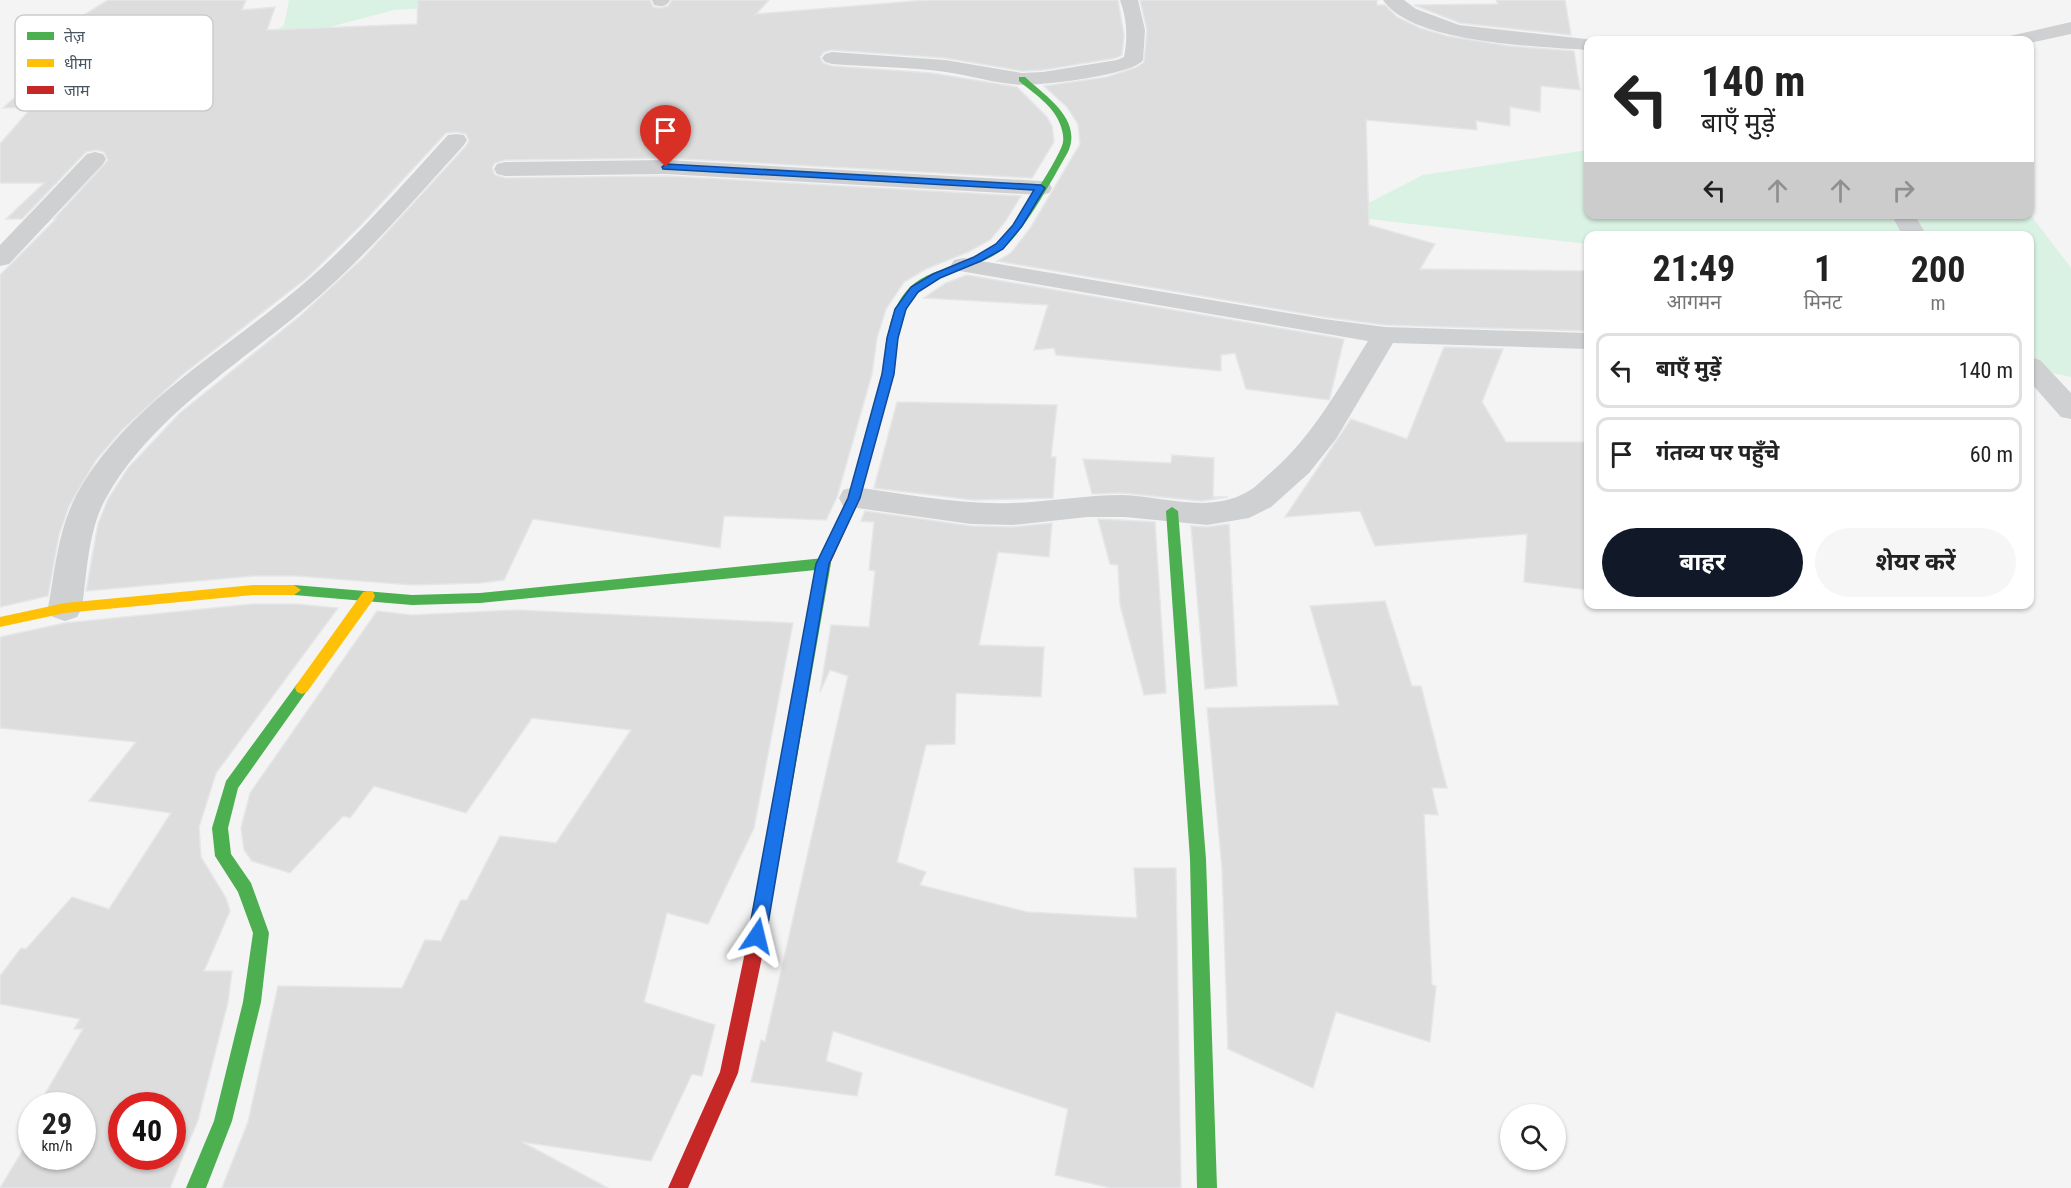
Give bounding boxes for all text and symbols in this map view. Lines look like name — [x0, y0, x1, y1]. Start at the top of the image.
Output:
legend — [15, 15, 213, 111]
text: तेज़ — [64, 27, 86, 46]
text: धीमा — [64, 54, 93, 73]
text: 140 m — [1701, 57, 1806, 106]
icon: left — [1602, 60, 1680, 138]
text: जाम — [64, 81, 90, 100]
pin — [640, 105, 691, 167]
text: बाएँ मुड़ें — [1701, 107, 1775, 139]
icon: arrive — [649, 114, 682, 147]
icon: left — [1698, 174, 1731, 207]
icon: ahead — [1761, 174, 1794, 207]
icon: ahead — [1824, 174, 1857, 207]
icon: right — [1887, 174, 1920, 207]
text: 21:49 — [1653, 248, 1735, 290]
text: 1 — [1814, 248, 1832, 290]
text: 200 — [1911, 249, 1965, 291]
text: आगमन — [1667, 290, 1721, 314]
text: मिनट — [1804, 290, 1842, 314]
text: m — [1931, 291, 1946, 315]
icon: left — [1605, 354, 1638, 387]
text: बाएँ मुड़ें — [1656, 356, 1721, 381]
text: 140 m — [1959, 358, 2013, 383]
icon: arrive — [1605, 438, 1638, 471]
text: गंतव्य पर पहुँचे — [1656, 440, 1779, 465]
text: 60 m — [1970, 442, 2013, 467]
button: बाहर — [1602, 528, 1803, 597]
button: शेयर करें — [1815, 528, 2016, 597]
position arrow — [725, 904, 789, 968]
speed limit sign: 40 — [108, 1092, 186, 1170]
map controls — [1500, 1104, 1566, 1170]
button: search — [1500, 1104, 1566, 1170]
text: 29 — [42, 1106, 72, 1141]
text: km/h — [42, 1137, 72, 1155]

